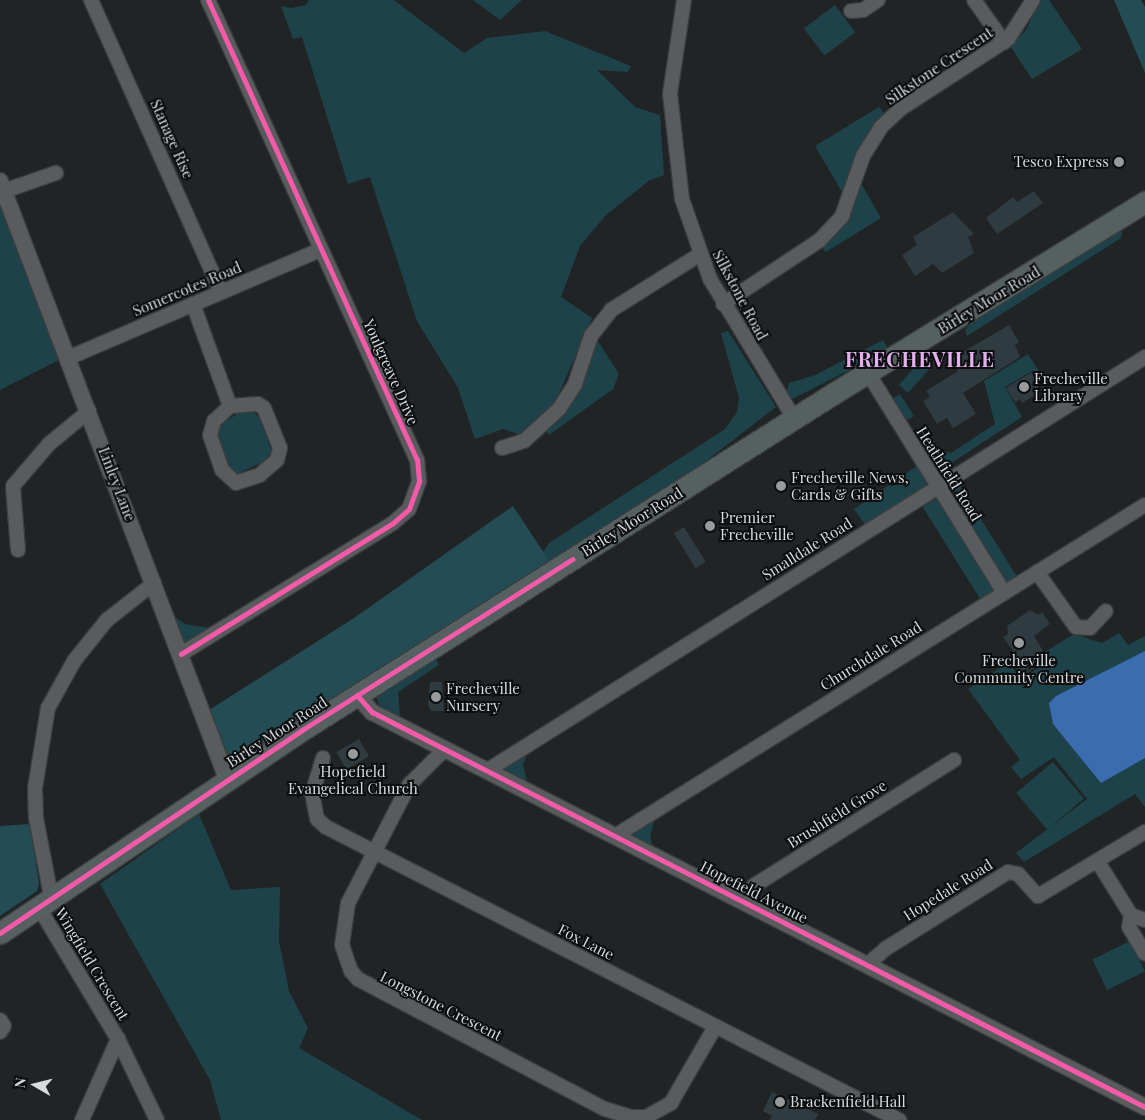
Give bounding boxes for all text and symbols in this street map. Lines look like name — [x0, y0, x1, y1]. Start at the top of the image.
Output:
street label: Silkstone Crescent — [882, 23, 996, 109]
street label: Stanage Rise — [147, 97, 197, 181]
place label: Tesco Express — [1014, 153, 1109, 171]
marker: Tesco Express — [1113, 156, 1125, 168]
street label: Silkstone Road — [709, 247, 771, 343]
street label: Somercotes Road — [130, 258, 244, 320]
street label: Birley Moor Road — [934, 262, 1044, 338]
street label: Youlgreave Drive — [360, 316, 422, 428]
district label: FRECHEVILLE — [844, 346, 996, 370]
place label: Frecheville Library — [1034, 369, 1108, 404]
marker: Frecheville Library — [1018, 381, 1030, 393]
street label: Heathfield Road — [913, 423, 985, 525]
street label: Linley Lane — [95, 444, 139, 524]
place label: Frecheville News, Cards & Gifts — [791, 468, 909, 503]
marker: Frecheville News, Cards & Gifts — [775, 480, 787, 492]
street label: Birley Moor Road — [578, 483, 686, 561]
place label: Premier Frecheville — [720, 508, 794, 543]
street label: Smalldale Road — [759, 514, 855, 584]
marker: Premier Frecheville — [704, 520, 716, 532]
street label: Churchdale Road — [817, 618, 925, 694]
marker: Frecheville Community Centre — [1013, 637, 1025, 649]
place label: Frecheville Community Centre — [954, 651, 1084, 686]
place label: Frecheville Nursery — [446, 679, 520, 714]
marker: Frecheville Nursery — [430, 691, 442, 703]
street label: Birley Moor Road — [223, 693, 331, 771]
marker: Hopefield Evangelical Church — [347, 748, 359, 760]
place label: Hopefield Evangelical Church — [288, 762, 418, 797]
street label: Brushfield Grove — [784, 776, 890, 852]
street label: Hopedale Road — [900, 856, 996, 924]
street label: Hopefield Avenue — [697, 857, 811, 927]
street label: Wingfield Crescent — [51, 905, 133, 1023]
street label: Fox Lane — [555, 920, 617, 964]
street label: Longstone Crescent — [377, 967, 505, 1045]
north arrow — [10, 1060, 60, 1110]
text: N — [10, 1077, 30, 1089]
place label: Brackenfield Hall — [790, 1093, 906, 1111]
marker: Brackenfield Hall — [774, 1096, 786, 1108]

